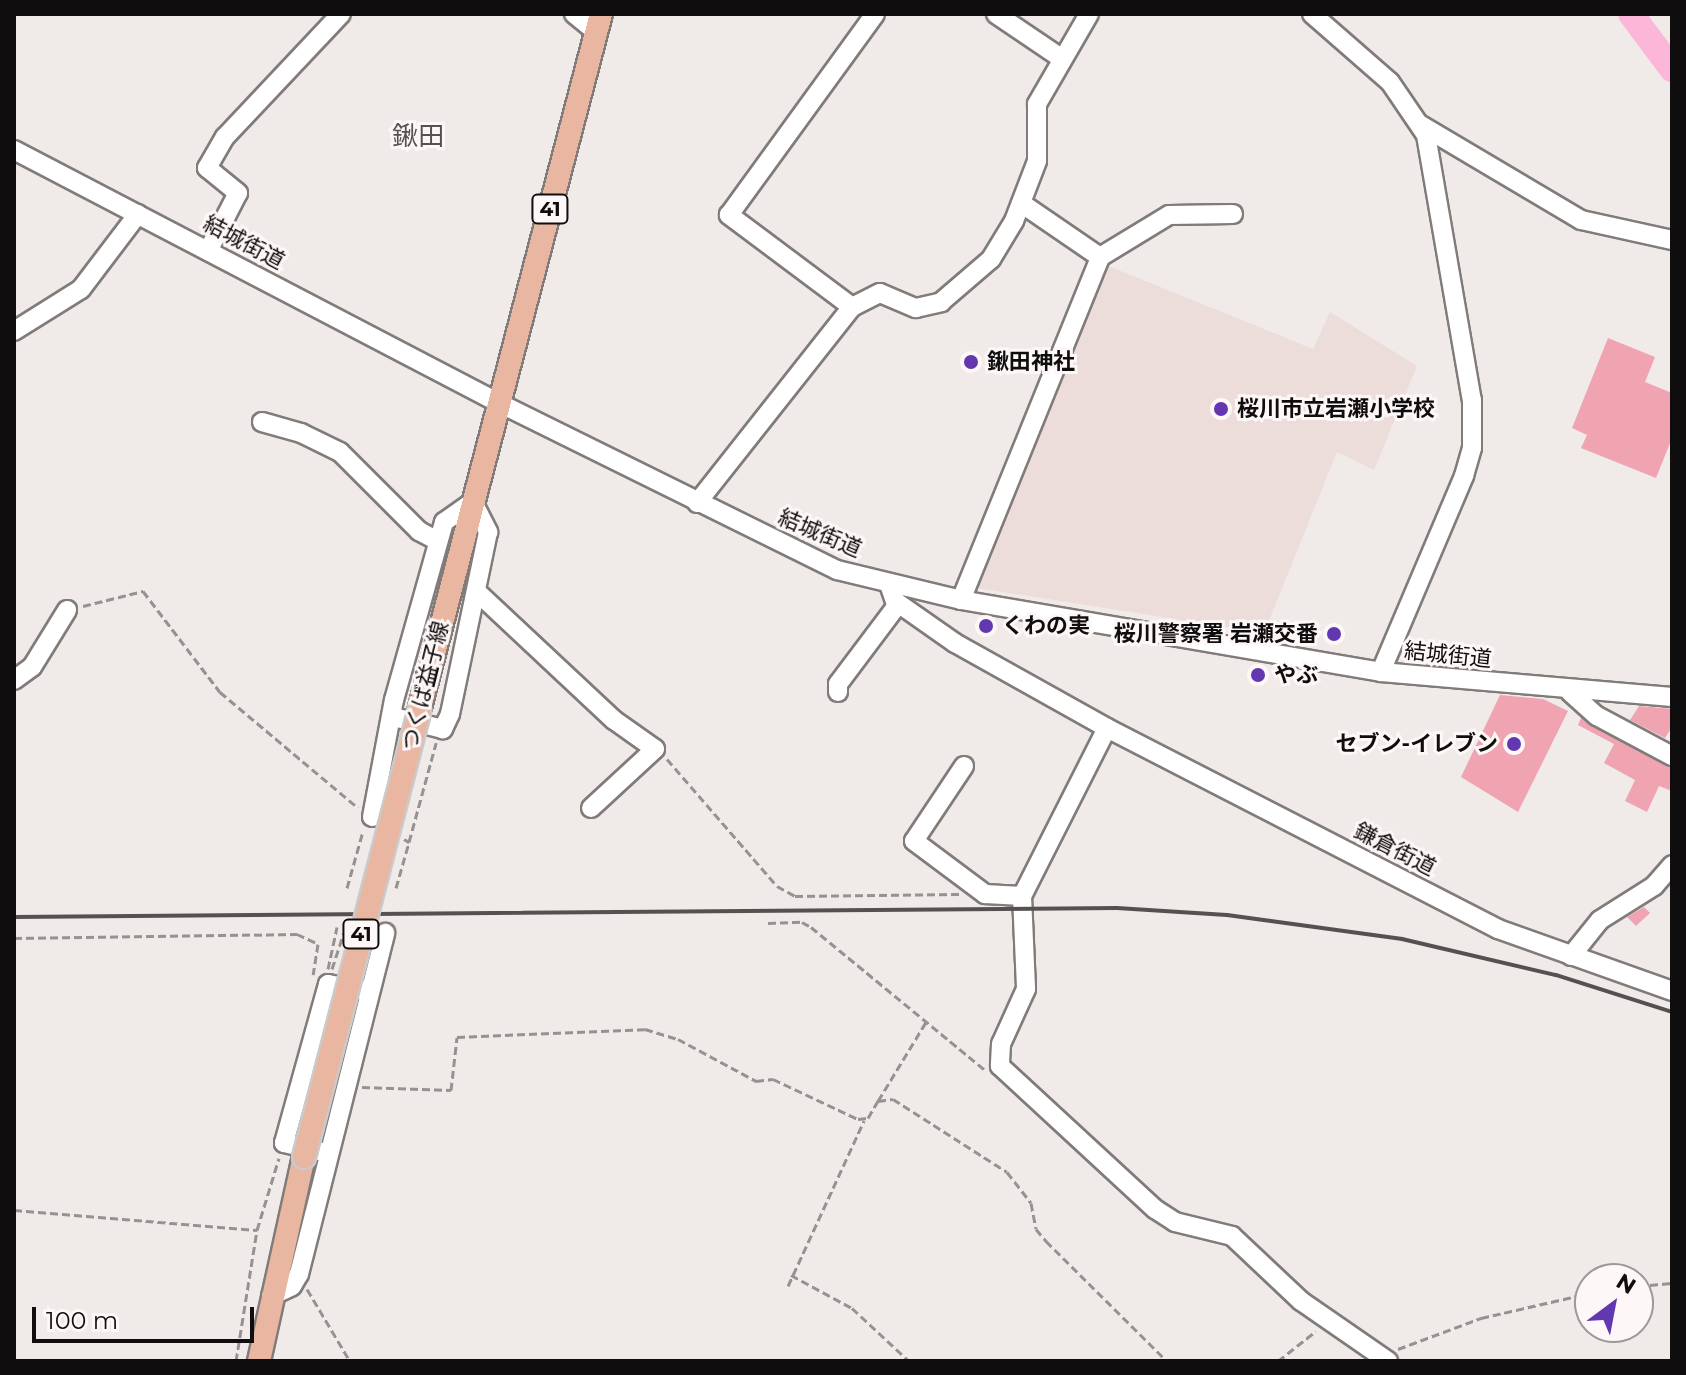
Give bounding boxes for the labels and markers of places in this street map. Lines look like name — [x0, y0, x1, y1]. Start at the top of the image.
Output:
place label: 鍬田神社 — [987, 349, 1075, 375]
marker: 鍬田神社 — [962, 353, 980, 371]
place label: 桜川市立岩瀬小学校 — [1237, 396, 1435, 422]
marker: 桜川市立岩瀬小学校 — [1212, 400, 1230, 418]
place label: くわの実 — [1002, 613, 1090, 639]
marker: くわの実 — [977, 617, 995, 635]
place label: 桜川警察署 岩瀬交番 — [1114, 621, 1318, 647]
marker: 桜川警察署 岩瀬交番 — [1325, 625, 1343, 643]
place label: やぶ — [1274, 662, 1318, 688]
marker: やぶ — [1249, 666, 1267, 684]
place label: セブン-イレブン — [1336, 731, 1498, 757]
marker: セブン-イレブン — [1505, 735, 1523, 753]

